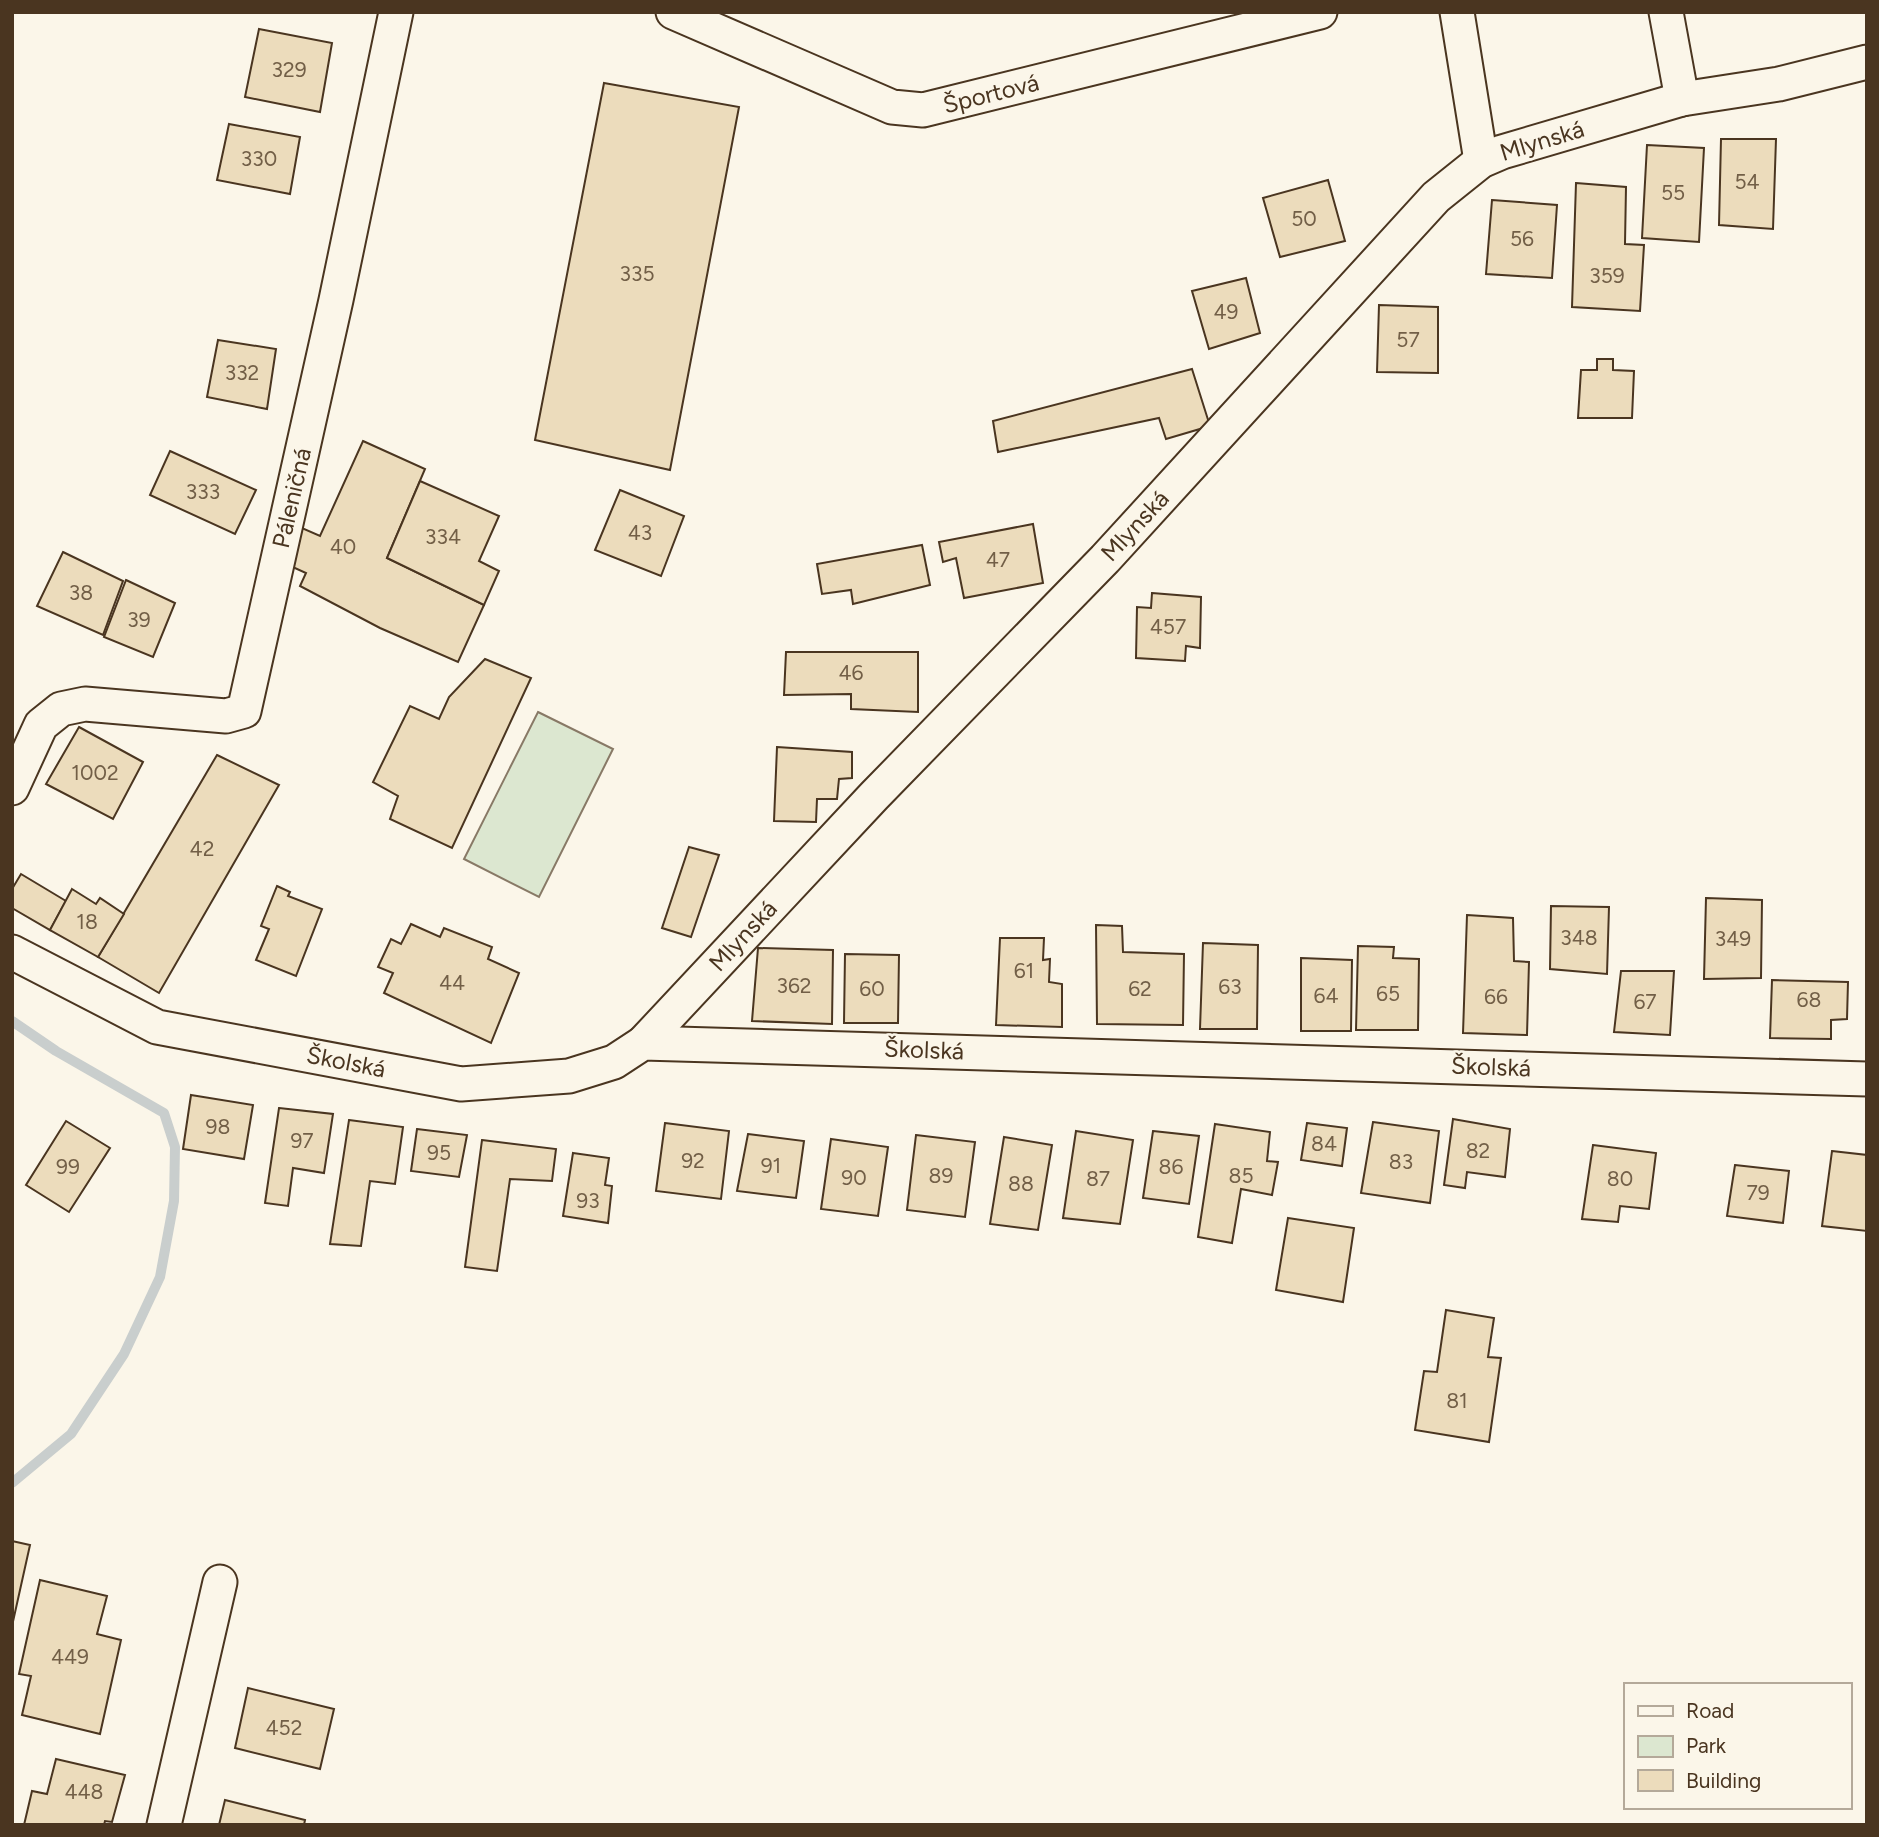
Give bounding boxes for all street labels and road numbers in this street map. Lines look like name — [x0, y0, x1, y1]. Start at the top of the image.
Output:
street label: Športová — [940, 68, 1042, 119]
street label: Mlynská — [1496, 114, 1587, 167]
street label: Páleničná — [266, 445, 317, 551]
street label: Mlynská — [1095, 484, 1175, 567]
street label: Mlynská — [703, 894, 783, 977]
street label: Školská — [883, 1034, 965, 1065]
street label: Školská — [304, 1040, 388, 1083]
street label: Školská — [1450, 1051, 1532, 1082]

